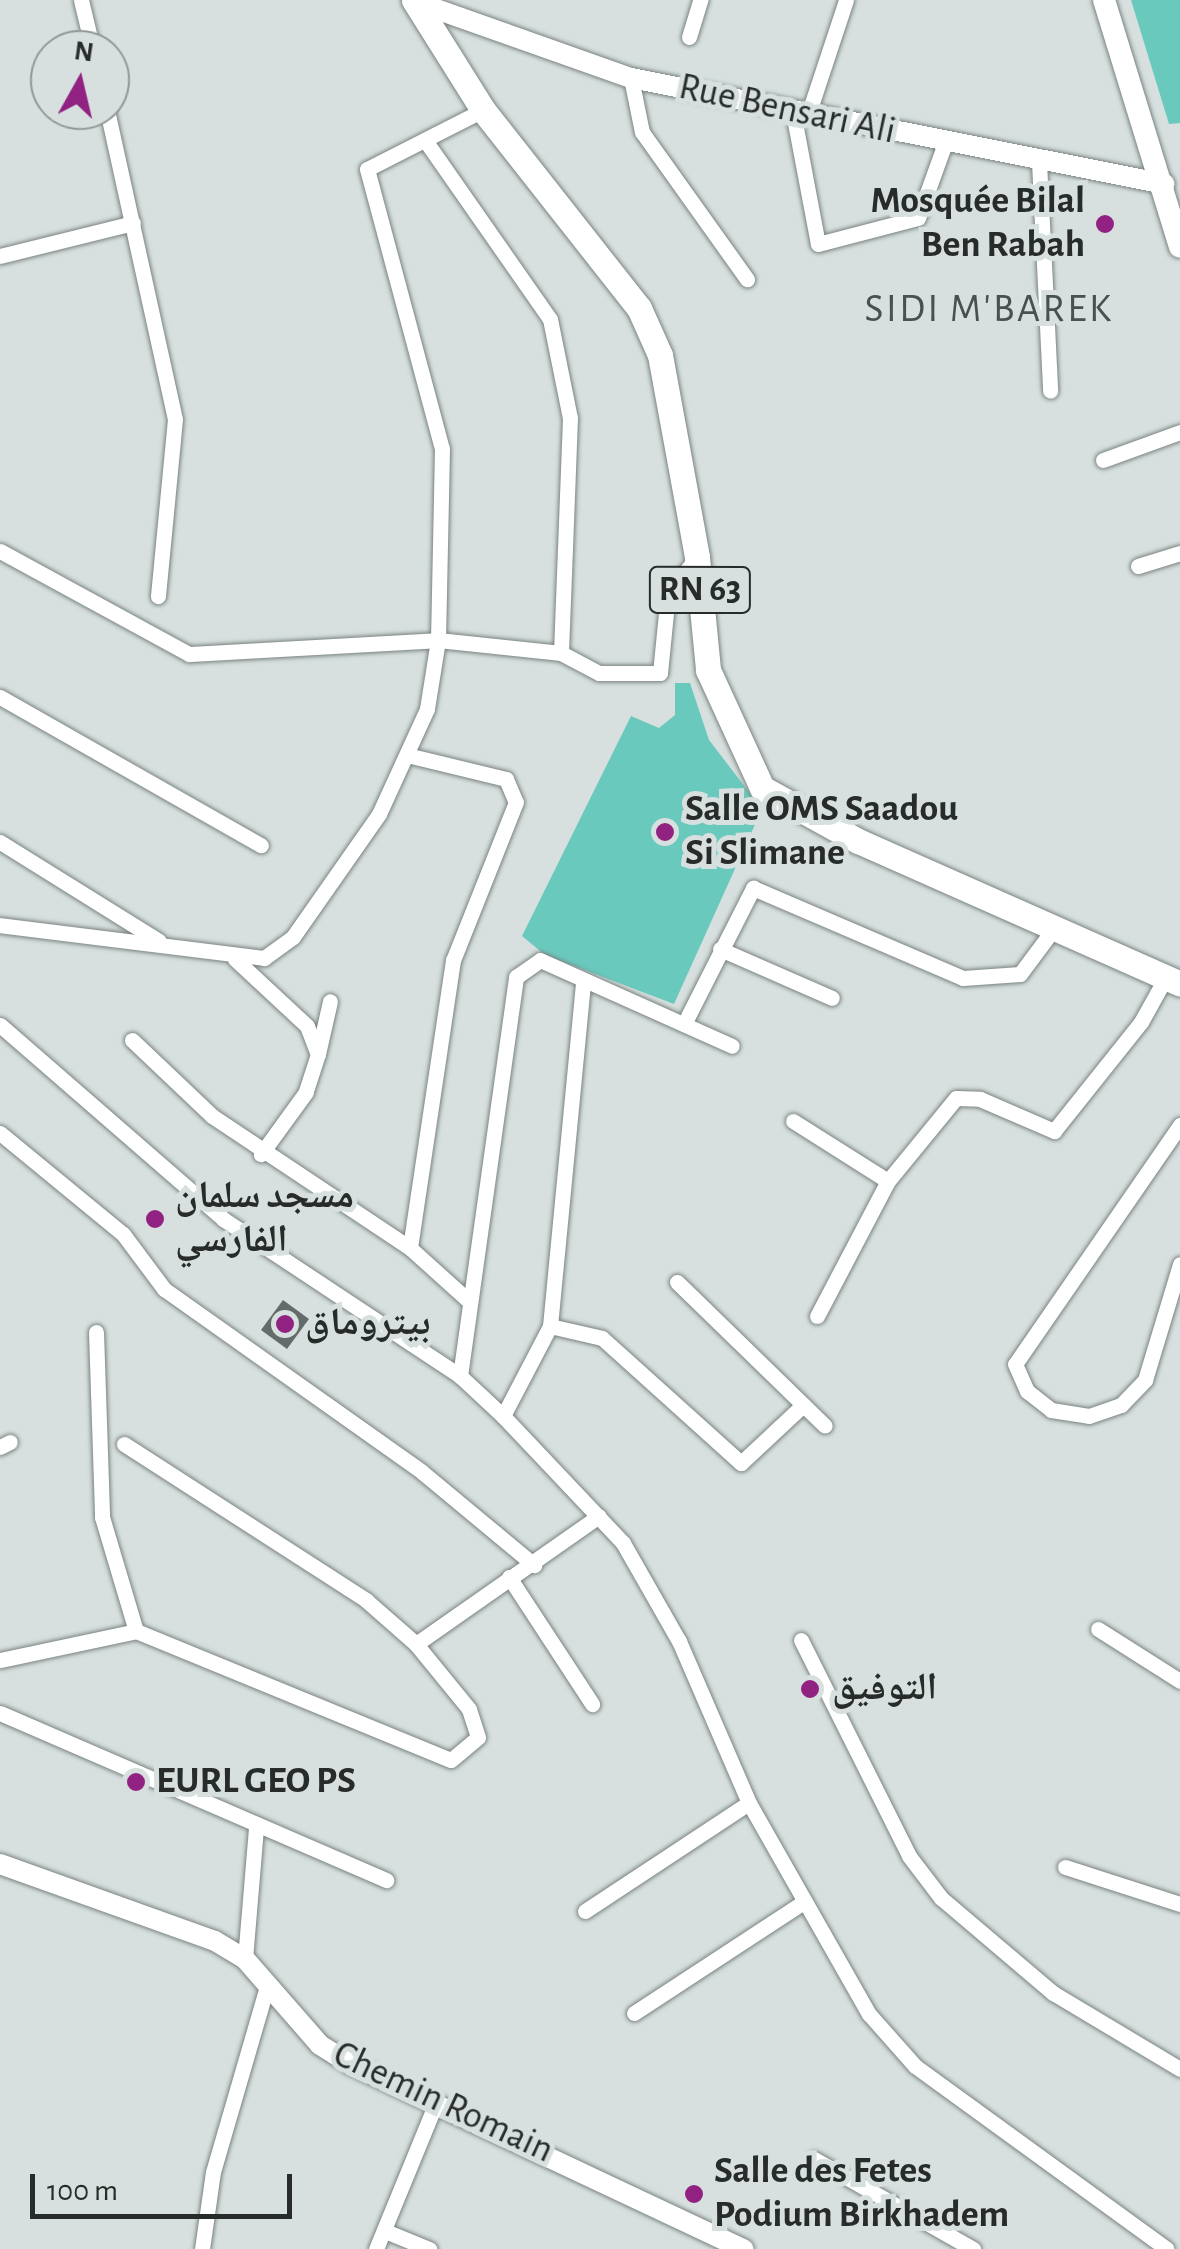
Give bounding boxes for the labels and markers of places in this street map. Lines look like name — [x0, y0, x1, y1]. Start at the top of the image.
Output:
place label: Mosquée Bilal Ben Rabah — [871, 179, 1085, 268]
marker: Mosquée Bilal Ben Rabah — [1094, 213, 1116, 235]
place label: Salle OMS Saadou Si Slimane — [685, 787, 958, 876]
marker: Salle OMS Saadou Si Slimane — [654, 821, 676, 843]
place label: مسجد سلمان الفارسي — [175, 1174, 354, 1264]
marker: مسجد سلمان الفارسي — [144, 1208, 166, 1230]
place label: بيتروماق — [305, 1301, 430, 1347]
marker: بيتروماق — [274, 1313, 296, 1335]
place label: التوفيق — [832, 1666, 937, 1712]
marker: التوفيق — [797, 1676, 823, 1702]
place label: EURL GEO PS — [156, 1759, 356, 1805]
marker: EURL GEO PS — [125, 1771, 147, 1793]
place label: Salle des Fetes Podium Birkhadem — [714, 2149, 1009, 2238]
marker: Salle des Fetes Podium Birkhadem — [683, 2183, 705, 2205]

